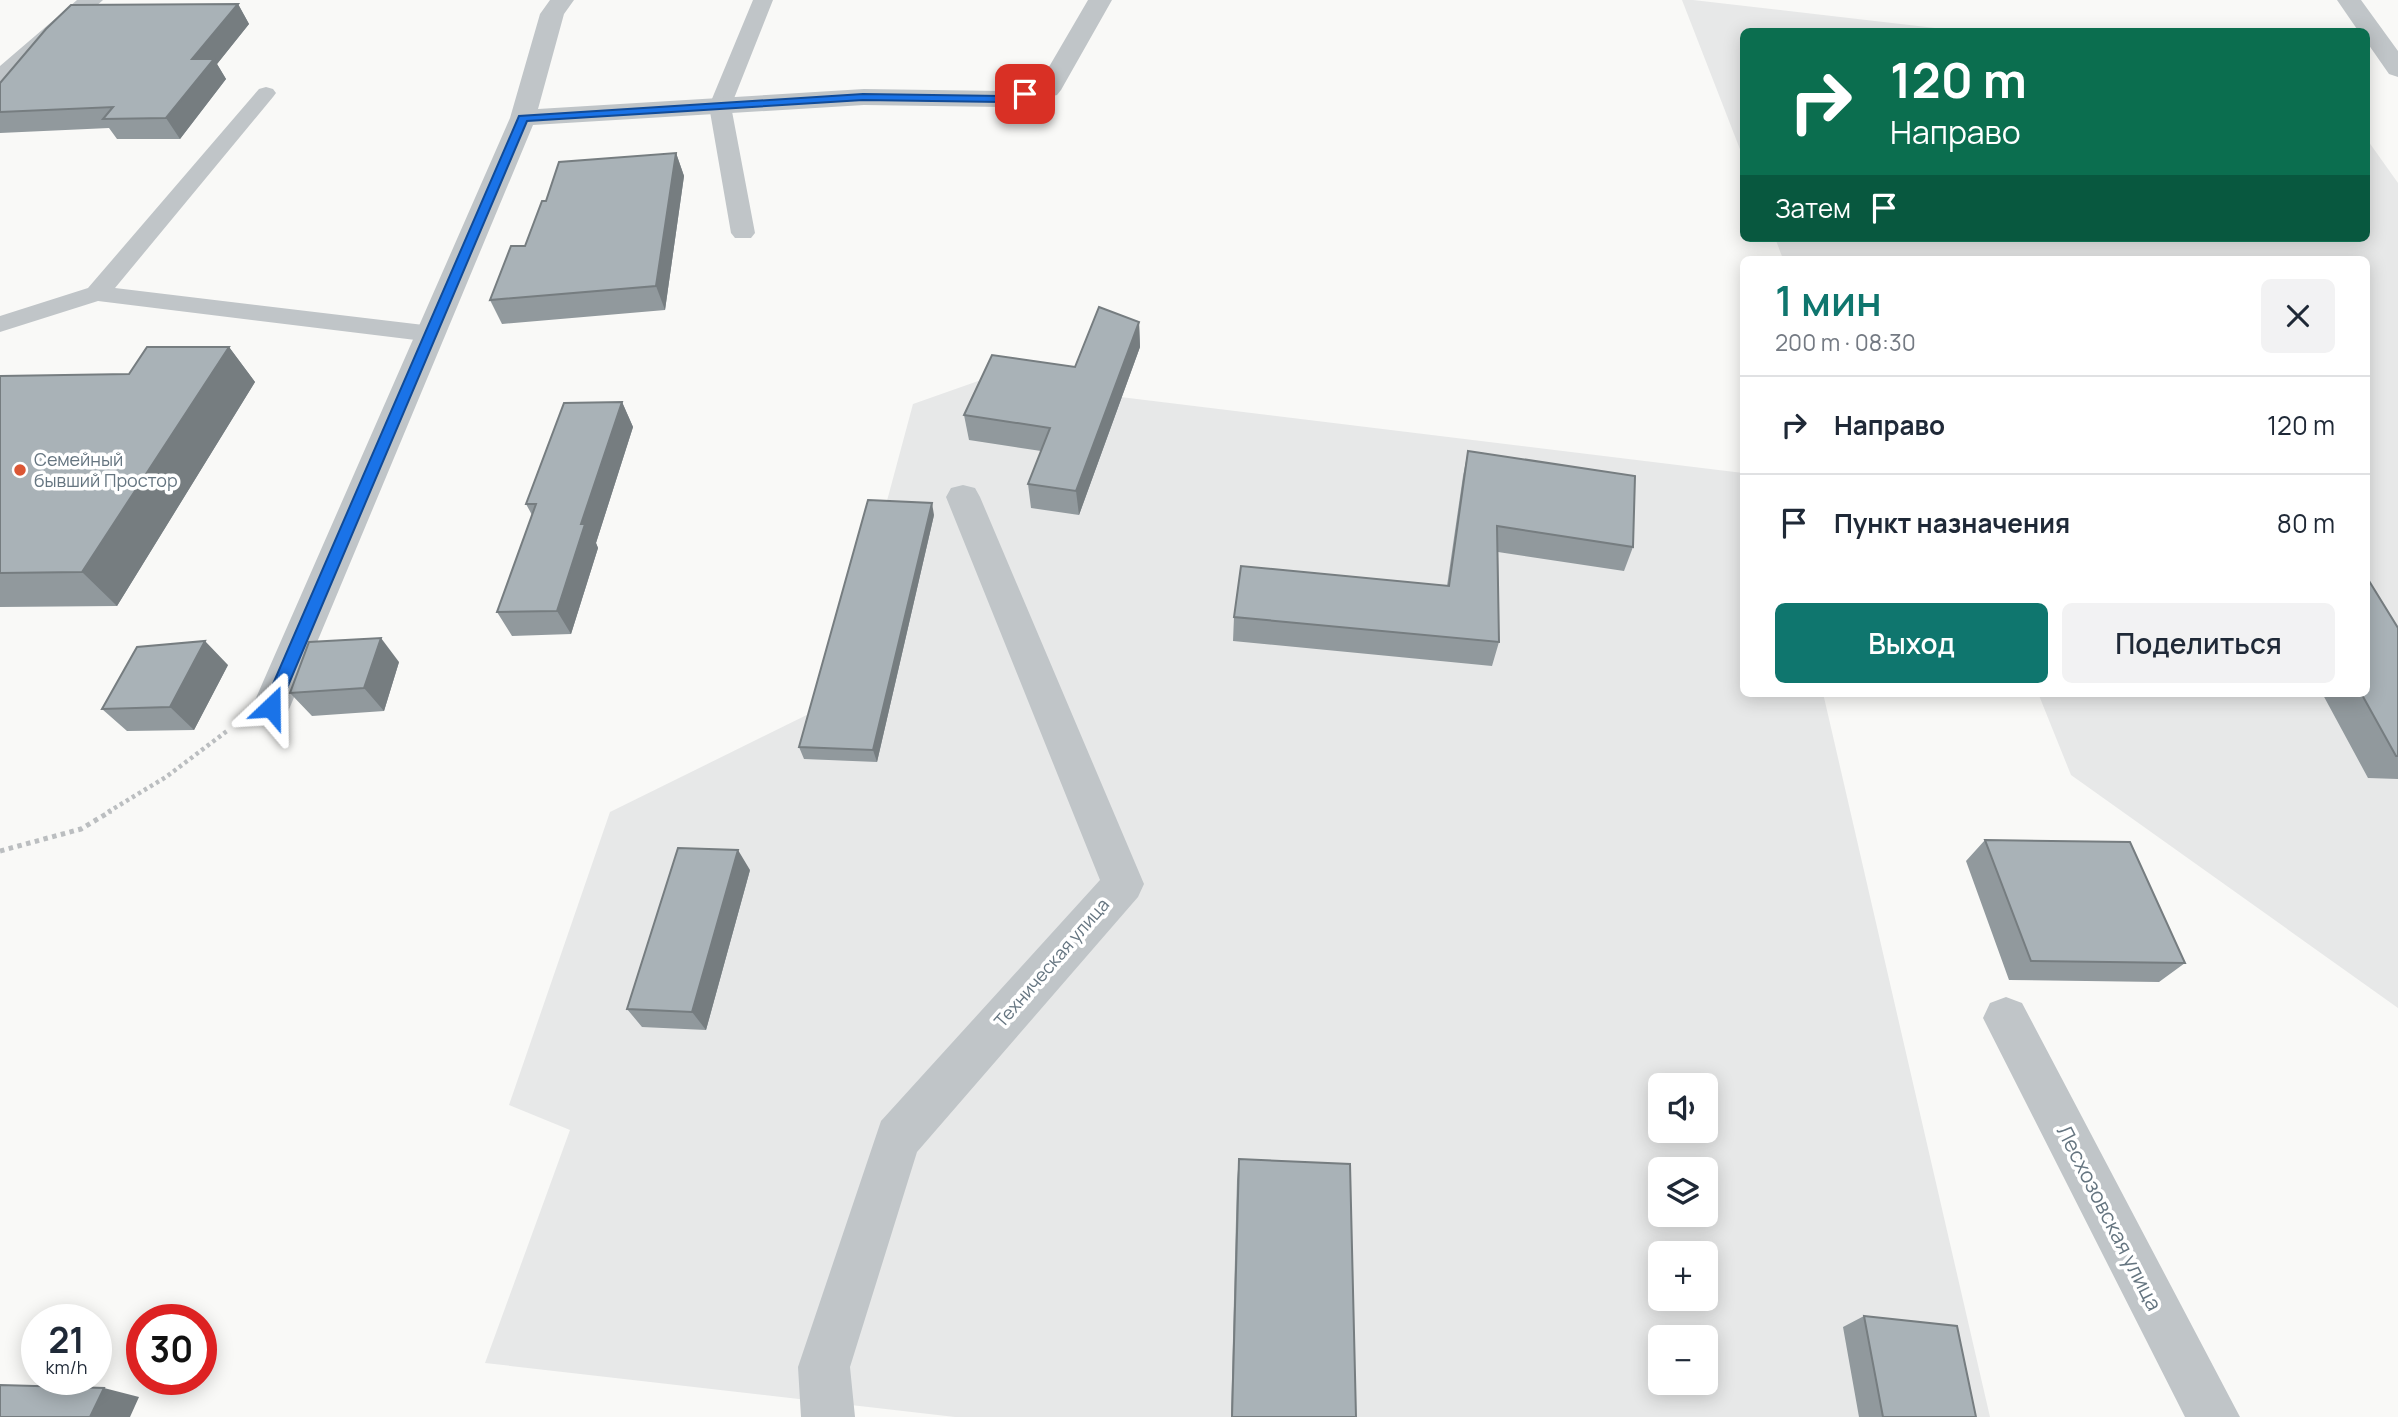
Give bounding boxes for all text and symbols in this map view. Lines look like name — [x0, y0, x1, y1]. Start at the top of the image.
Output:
text: 120 m — [1890, 46, 2027, 113]
icon: right — [1775, 56, 1866, 147]
pin — [995, 64, 1055, 124]
icon: arrive — [1006, 75, 1044, 113]
text: Направо — [1890, 110, 2021, 154]
icon: arrive — [1865, 189, 1903, 227]
text: Затем — [1775, 190, 1851, 226]
text: 1 мин — [1775, 271, 1882, 329]
button: close — [2261, 279, 2335, 353]
text: 200 m · 08:30 — [1775, 326, 1916, 358]
icon: right — [1775, 406, 1813, 444]
text: Направо — [1834, 407, 1945, 443]
text: 120 m — [2267, 407, 2335, 443]
place label: Семейный бывший Простор — [34, 447, 178, 492]
marker: Семейный бывший Простор — [12, 462, 28, 478]
icon: arrive — [1775, 504, 1813, 542]
text: Пункт назначения — [1834, 505, 2070, 541]
text: 80 m — [2277, 505, 2335, 541]
button: Выход — [1775, 603, 2048, 683]
button: Поделиться — [2062, 603, 2335, 683]
position arrow — [234, 670, 308, 744]
street label: Техническая улица — [989, 893, 1114, 1032]
map controls — [1648, 1073, 1718, 1395]
button: sound — [1648, 1073, 1718, 1143]
street label: Лесхозовская улица — [2051, 1120, 2169, 1315]
button: layers — [1648, 1157, 1718, 1227]
button: + — [1648, 1241, 1718, 1311]
speed limit sign: 30 — [126, 1304, 217, 1395]
text: 21 — [48, 1316, 85, 1364]
button: − — [1648, 1325, 1718, 1395]
text: km/h — [46, 1355, 87, 1379]

